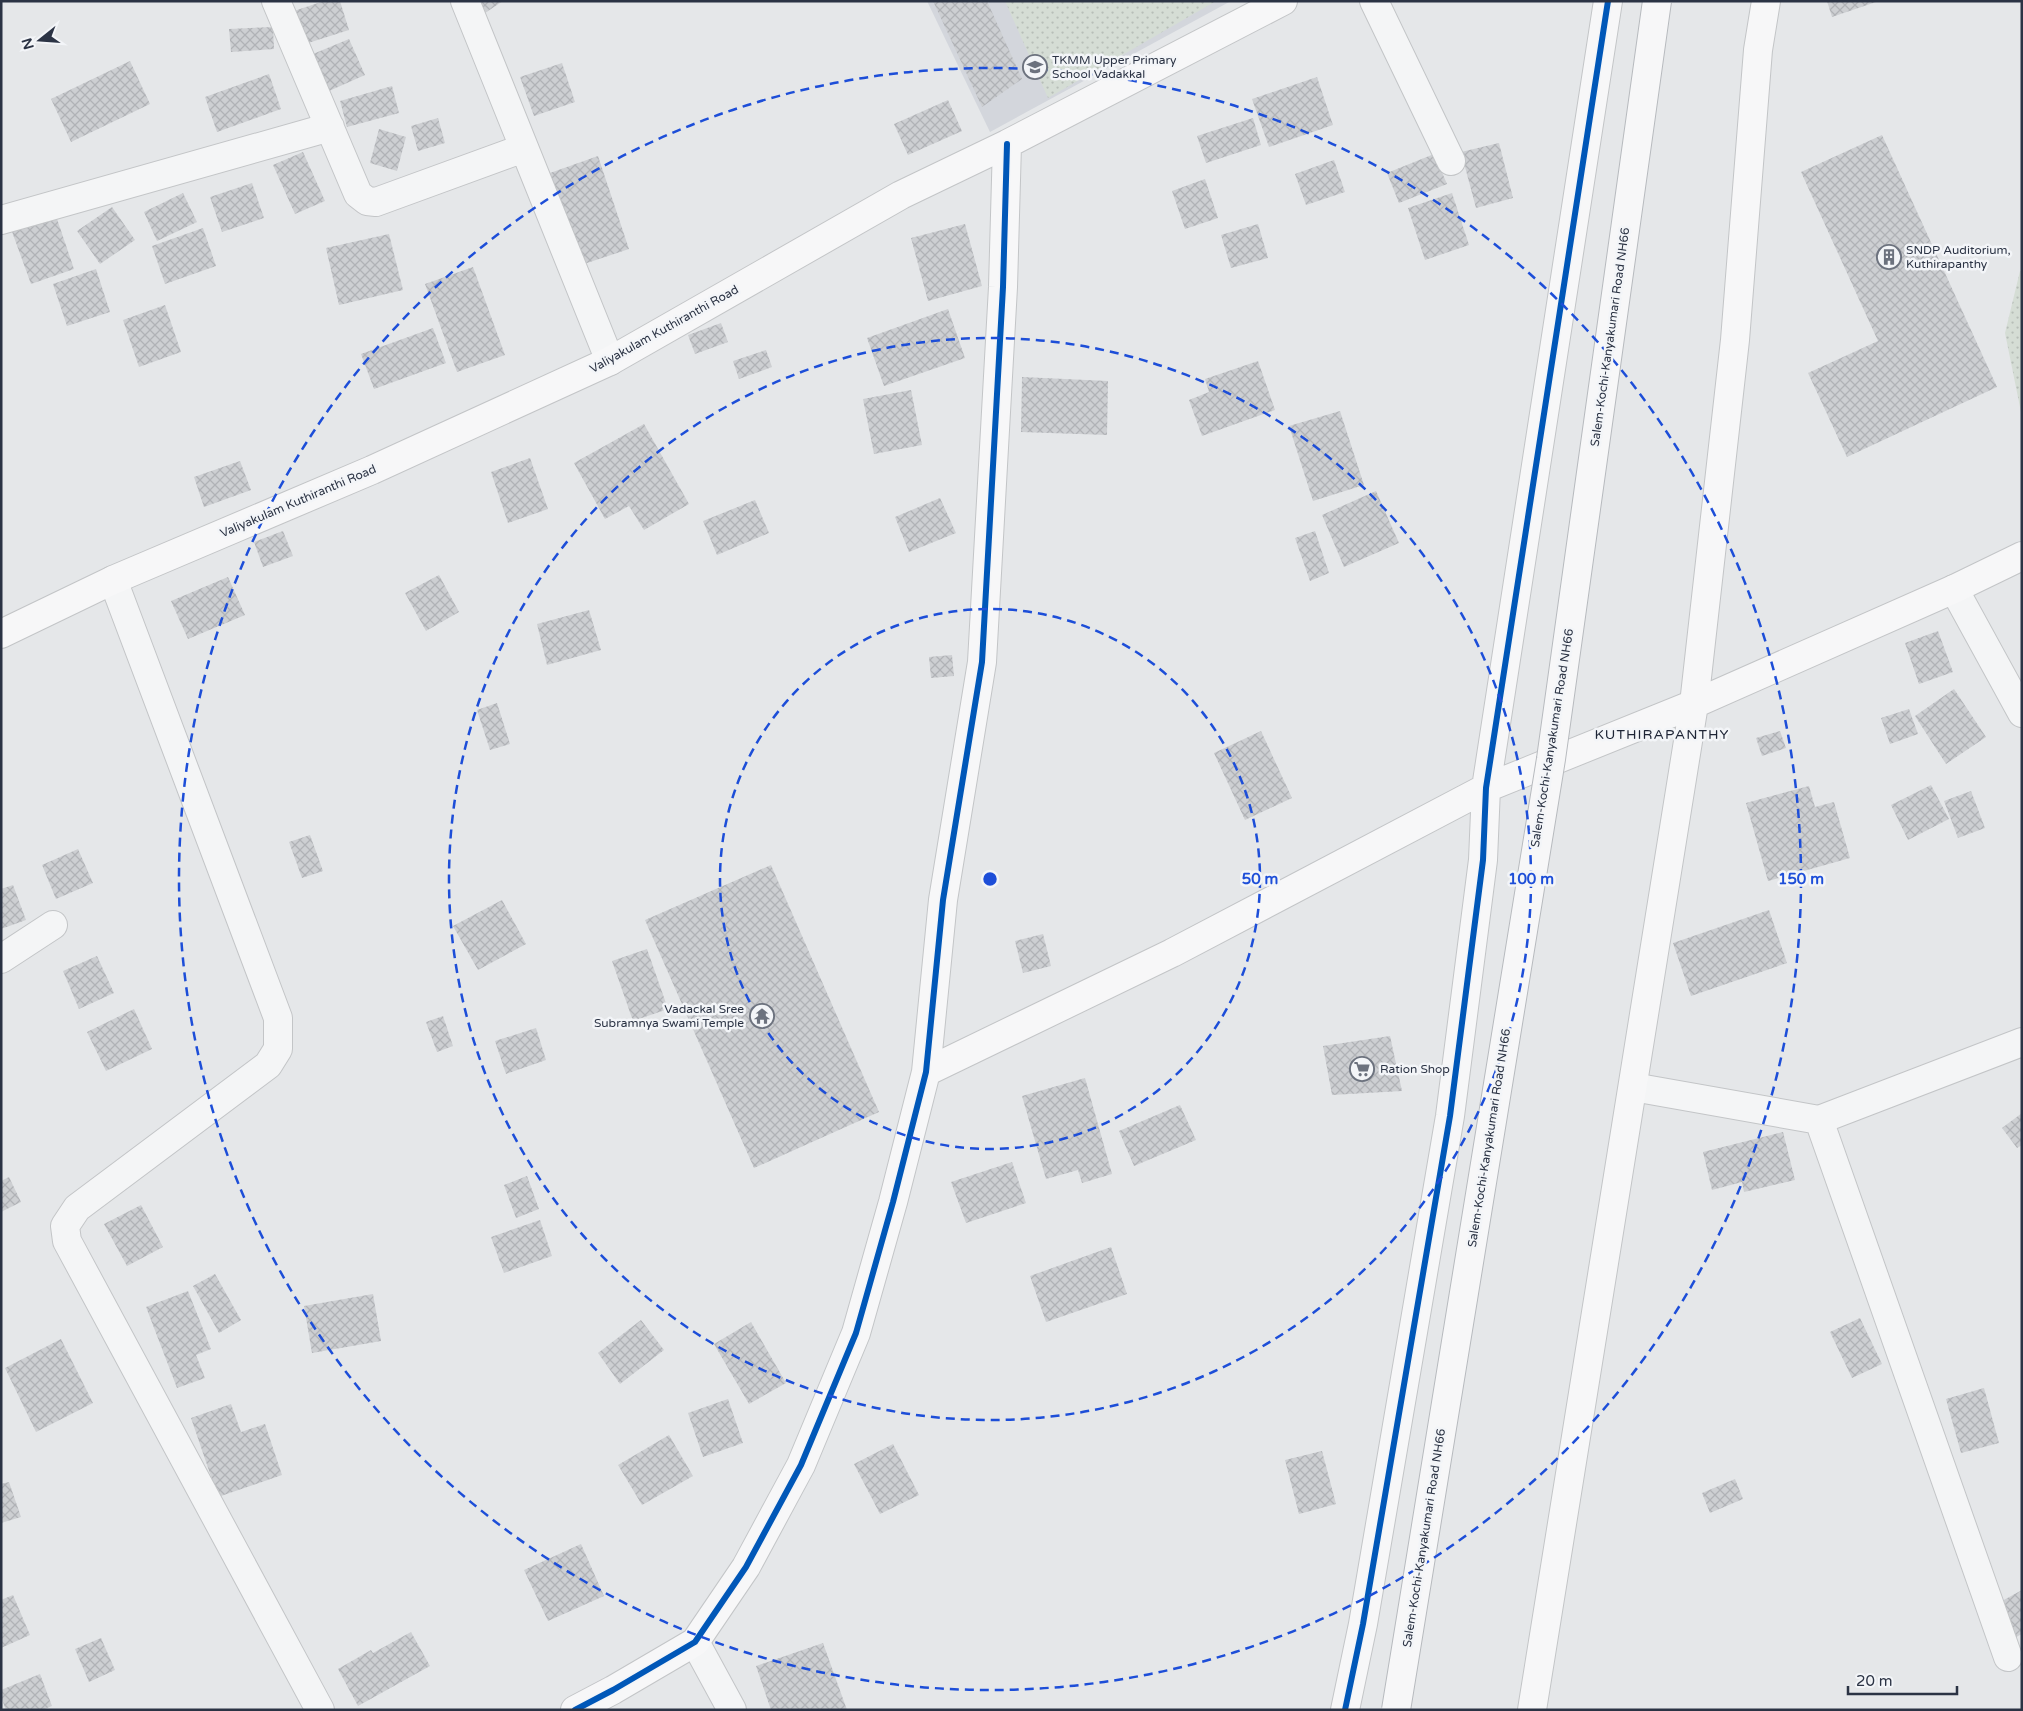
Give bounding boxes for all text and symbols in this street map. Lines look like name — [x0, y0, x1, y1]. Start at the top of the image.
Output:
north arrow — [15, 15, 65, 65]
text: N — [18, 36, 38, 52]
place label: TKMM Upper Primary School Vadakkal — [1052, 53, 1177, 81]
school or university icon: TKMM Upper Primary School Vadakkal — [1022, 54, 1048, 80]
street label: Salem-Kochi-Kanyakumari Road NH66 — [1588, 226, 1632, 448]
place label: SNDP Auditorium, Kuthirapanthy — [1906, 243, 2011, 271]
building icon: SNDP Auditorium, Kuthirapanthy — [1876, 244, 1902, 270]
street label: Valiyakulam Kuthiranthi Road — [587, 282, 741, 376]
street label: Valiyakulam Kuthiranthi Road — [218, 462, 378, 540]
street label: Salem-Kochi-Kanyakumari Road NH66 — [1528, 628, 1576, 848]
district label: KUTHIRAPANTHY — [1594, 726, 1730, 743]
centre of rings — [981, 870, 999, 888]
text: 50 m — [1242, 870, 1278, 888]
text: 100 m — [1508, 870, 1554, 888]
text: 150 m — [1778, 870, 1824, 888]
place label: Vadackal Sree Subramnya Swami Temple — [594, 1002, 744, 1030]
temple icon: Vadackal Sree Subramnya Swami Temple — [749, 1003, 775, 1029]
street label: Salem-Kochi-Kanyakumari Road NH66 — [1465, 1028, 1513, 1248]
supermarket icon: Ration Shop — [1349, 1056, 1375, 1082]
place label: Ration Shop — [1380, 1062, 1450, 1076]
street label: Salem-Kochi-Kanyakumari Road NH66 — [1400, 1428, 1448, 1648]
scale bar — [1848, 1664, 1957, 1696]
text: 20 m — [1856, 1672, 1893, 1690]

